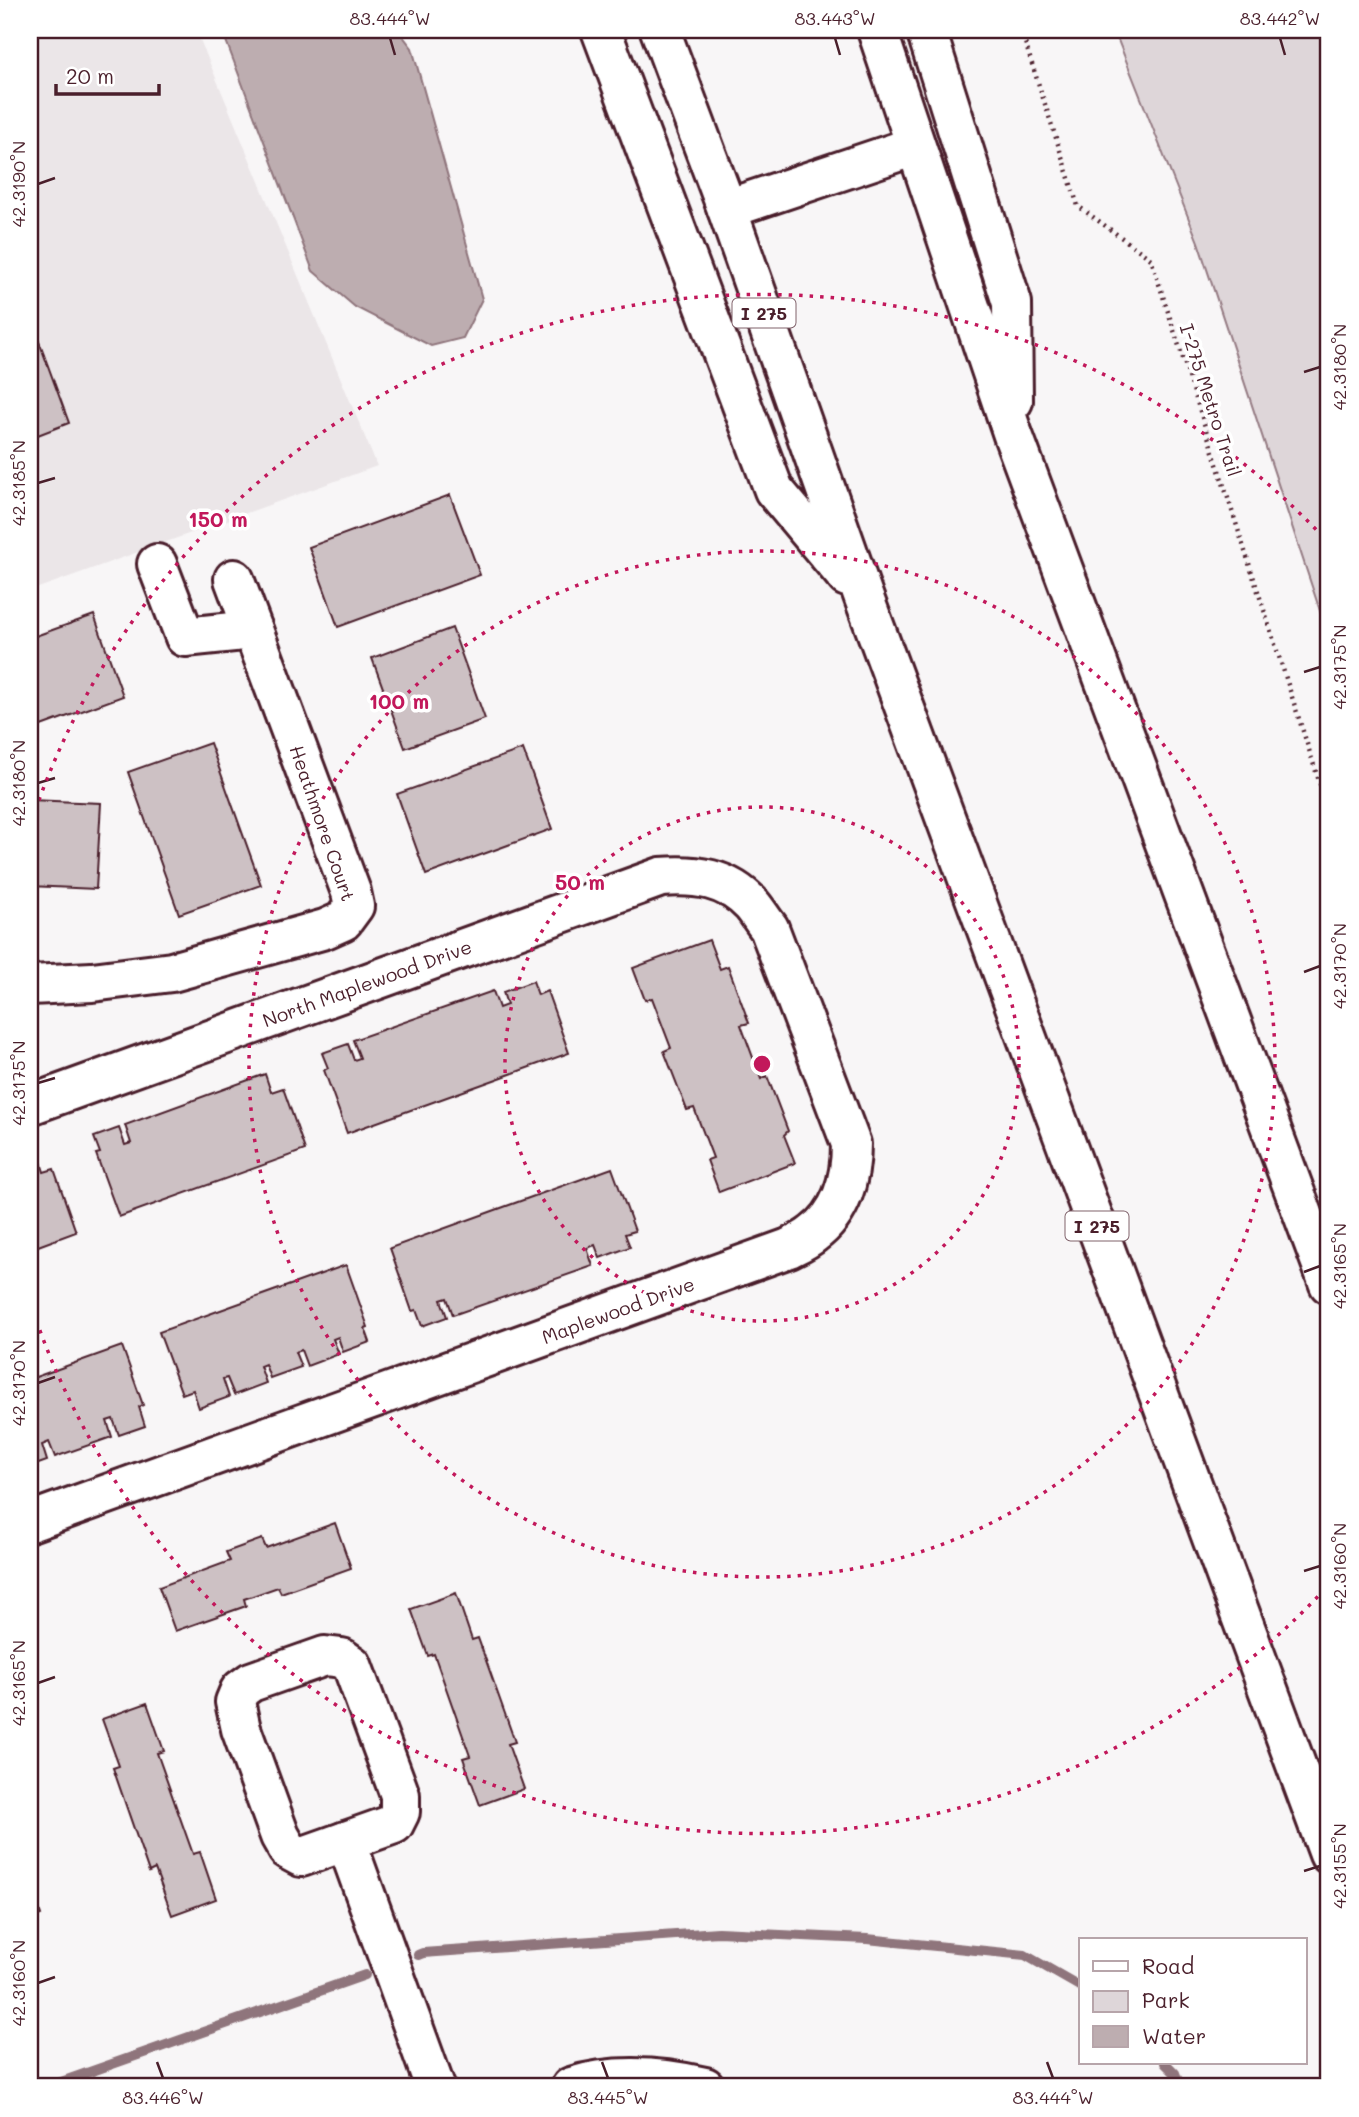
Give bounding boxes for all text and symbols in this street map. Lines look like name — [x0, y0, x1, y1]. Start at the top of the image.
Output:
text: 83.444°W — [349, 6, 431, 30]
text: 83.443°W — [794, 6, 876, 30]
text: 83.442°W — [1240, 6, 1320, 30]
scale bar — [56, 52, 159, 96]
text: 20 m — [66, 62, 114, 89]
text: 42.3190°N — [6, 141, 30, 227]
road number: I 275 — [732, 298, 796, 328]
street label: I-275 Metro Trail — [1174, 320, 1248, 480]
text: 42.3180°N — [1327, 324, 1351, 410]
text: 42.3185°N — [6, 440, 30, 526]
text: 150 m — [188, 505, 248, 532]
text: 42.3175°N — [1327, 624, 1351, 710]
text: 100 m — [369, 687, 429, 714]
text: 42.3180°N — [6, 740, 30, 826]
street label: Heathmore Court — [285, 742, 361, 904]
text: 50 m — [555, 868, 605, 895]
text: 42.3170°N — [1327, 923, 1351, 1009]
street label: North Maplewood Drive — [259, 933, 475, 1033]
text: 42.3175°N — [6, 1040, 30, 1126]
centre of rings — [750, 1052, 774, 1076]
road number: I 275 — [1066, 1212, 1128, 1240]
text: 42.3165°N — [1327, 1223, 1351, 1309]
street label: Maplewood Drive — [538, 1271, 698, 1349]
text: 42.3170°N — [6, 1340, 30, 1426]
text: 42.3160°N — [1327, 1523, 1351, 1609]
text: 42.3165°N — [6, 1640, 30, 1726]
text: 42.3155°N — [1327, 1823, 1351, 1909]
legend — [1079, 1938, 1306, 2064]
text: 42.3160°N — [6, 1940, 30, 2026]
text: Road — [1142, 1952, 1194, 1979]
text: Park — [1142, 1986, 1190, 2013]
text: Water — [1142, 2022, 1206, 2049]
text: 83.446°W — [122, 2085, 204, 2109]
text: 83.445°W — [567, 2085, 649, 2109]
text: 83.444°W — [1012, 2085, 1094, 2109]

